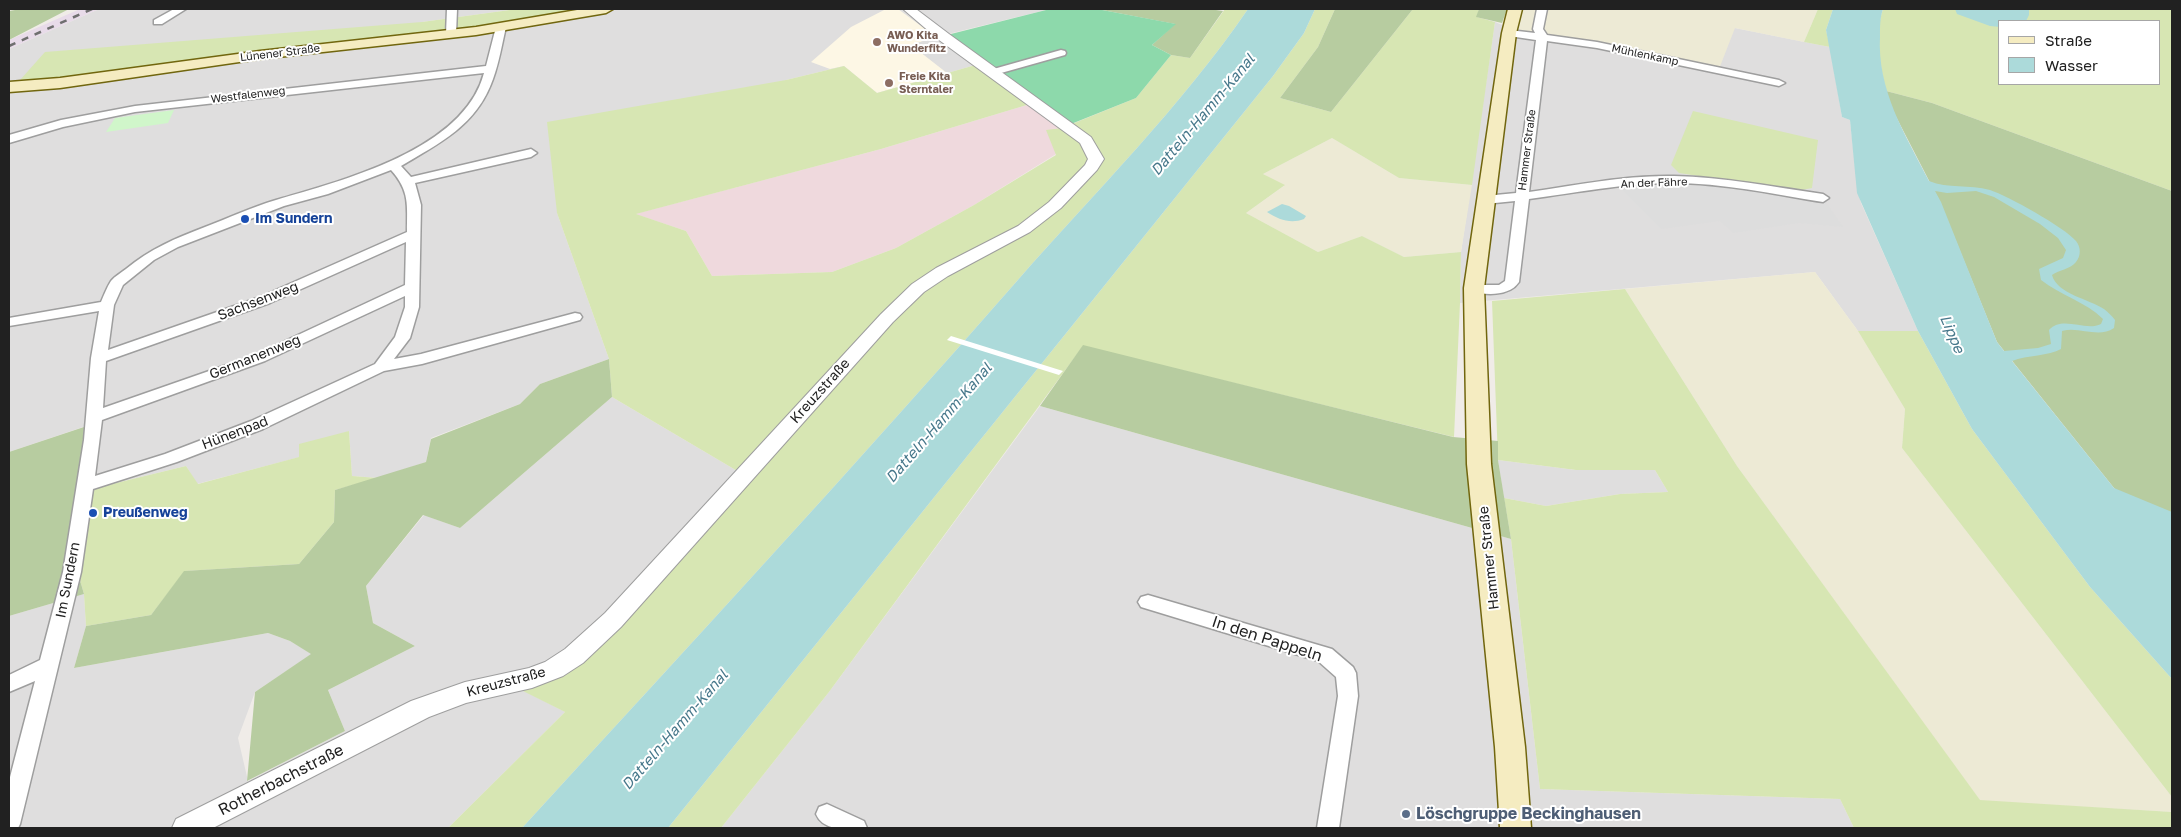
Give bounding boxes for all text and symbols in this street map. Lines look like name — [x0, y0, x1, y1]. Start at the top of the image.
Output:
legend — [1998, 20, 2161, 85]
place label: AWO Kita Wunderfitz — [887, 29, 946, 55]
text: Straße — [2045, 31, 2092, 49]
marker: AWO Kita Wunderfitz — [871, 36, 883, 48]
street label: Mühlenkamp — [1610, 41, 1680, 69]
street label: Lünener Straße — [239, 42, 321, 64]
water label: Datteln-Hamm-Kanal — [1147, 51, 1259, 179]
text: Wasser — [2045, 56, 2098, 74]
place label: Freie Kita Sterntaler — [899, 70, 953, 96]
marker: Freie Kita Sterntaler — [883, 77, 895, 89]
street label: Westfalenweg — [210, 84, 286, 106]
street label: Hammer Straße — [1515, 109, 1539, 191]
street label: An der Fähre — [1620, 175, 1688, 191]
place label: Im Sundern — [255, 211, 332, 227]
marker: Im Sundern — [239, 213, 251, 225]
street label: Sachsenweg — [215, 278, 301, 324]
water label: Lippe — [1936, 312, 1968, 356]
street label: Germanenweg — [207, 331, 303, 383]
street label: Kreuzstraße — [787, 355, 853, 427]
water label: Datteln-Hamm-Kanal — [882, 360, 996, 486]
street label: Hünenpad — [200, 413, 270, 453]
place label: Preußenweg — [103, 505, 188, 521]
street label: Hammer Straße — [1475, 505, 1503, 611]
marker: Preußenweg — [87, 507, 99, 519]
street label: Im Sundern — [52, 541, 84, 619]
street label: In den Pappeln — [1209, 612, 1325, 666]
street label: Kreuzstraße — [465, 663, 547, 701]
water label: Datteln-Hamm-Kanal — [618, 667, 732, 793]
street label: Rotherbachstraße — [215, 740, 347, 820]
place label: Löschgruppe Beckinghausen — [1416, 804, 1641, 824]
marker: Löschgruppe Beckinghausen — [1400, 808, 1412, 820]

